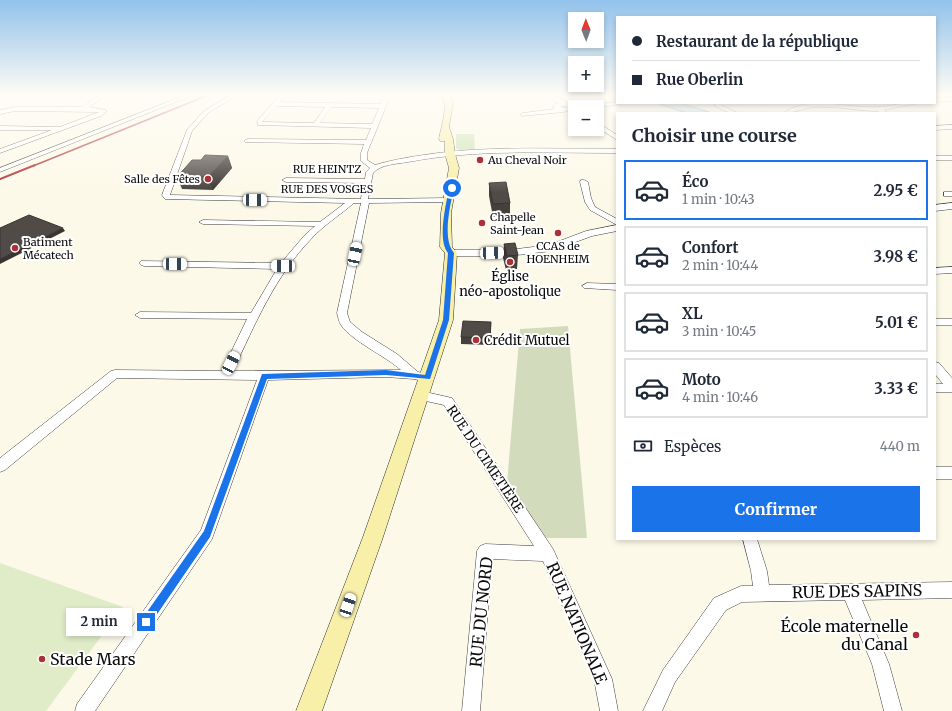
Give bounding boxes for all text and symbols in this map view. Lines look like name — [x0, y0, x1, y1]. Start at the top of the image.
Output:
north arrow — [568, 12, 604, 48]
map controls — [568, 12, 604, 136]
text: Restaurant de la république — [656, 32, 858, 51]
button: + — [568, 56, 604, 92]
text: Rue Oberlin — [656, 70, 743, 89]
button: − — [568, 100, 604, 136]
text: Choisir une course — [632, 124, 797, 147]
place label: Au Cheval Noir — [487, 153, 567, 167]
marker: Au Cheval Noir — [475, 155, 485, 165]
street label: RUE HEINTZ — [293, 162, 361, 176]
place label: Salle des Fêtes — [124, 172, 200, 186]
icon: car — [634, 172, 670, 208]
text: Éco — [682, 172, 708, 191]
marker: Salle des Fêtes — [203, 174, 213, 184]
route start — [443, 179, 461, 197]
text: 2.95 € — [873, 181, 918, 200]
street label: RUE DES VOSGES — [281, 182, 374, 196]
text: 1 min · 10:43 — [682, 191, 755, 208]
car — [243, 194, 267, 206]
place label: Chapelle Saint-Jean — [490, 210, 545, 237]
marker: Chapelle Saint-Jean — [477, 218, 487, 228]
marker: CCAS de HOENHEIM — [553, 228, 563, 238]
place label: Batiment Mécatech — [23, 235, 74, 262]
icon: car — [634, 238, 670, 274]
text: Confort — [682, 238, 739, 257]
place label: CCAS de HOENHEIM — [527, 239, 590, 266]
car — [347, 241, 363, 267]
marker: Batiment Mécatech — [10, 243, 20, 253]
car — [480, 247, 504, 259]
text: 3.98 € — [874, 247, 918, 266]
marker: Église néo-apostolique — [505, 257, 515, 267]
text: 2 min · 10:44 — [682, 257, 758, 274]
car — [163, 258, 187, 270]
car — [271, 260, 295, 272]
place label: Église néo-apostolique — [459, 267, 561, 300]
icon: car — [634, 304, 670, 340]
text: XL — [682, 304, 703, 323]
text: 5.01 € — [875, 313, 918, 332]
text: 3 min · 10:45 — [682, 323, 756, 340]
place label: Crédit Mutuel — [484, 332, 569, 349]
marker: Crédit Mutuel — [471, 335, 481, 345]
car — [220, 350, 242, 376]
icon: car — [634, 370, 670, 406]
text: Moto — [682, 370, 721, 389]
text: 3.33 € — [874, 379, 918, 398]
text: 4 min · 10:46 — [682, 389, 758, 406]
street label: RUE DU CIMETIÈRE — [443, 402, 528, 517]
icon: cash — [632, 435, 654, 457]
text: Espèces — [664, 437, 721, 456]
text: 440 m — [880, 438, 920, 455]
button: Confirmer — [632, 486, 920, 532]
street label: RUE DU NORD — [465, 556, 497, 668]
street label: RUE NATIONALE — [542, 559, 612, 688]
street label: RUE DES SAPINS — [792, 580, 922, 602]
car — [338, 592, 358, 618]
callout: 2 min — [66, 608, 132, 636]
text: 2 min — [80, 613, 118, 630]
route end — [137, 613, 155, 631]
place label: École maternelle du Canal — [780, 616, 908, 654]
marker: École maternelle du Canal — [911, 630, 921, 640]
place label: Stade Mars — [50, 649, 136, 669]
marker: Stade Mars — [37, 654, 47, 664]

